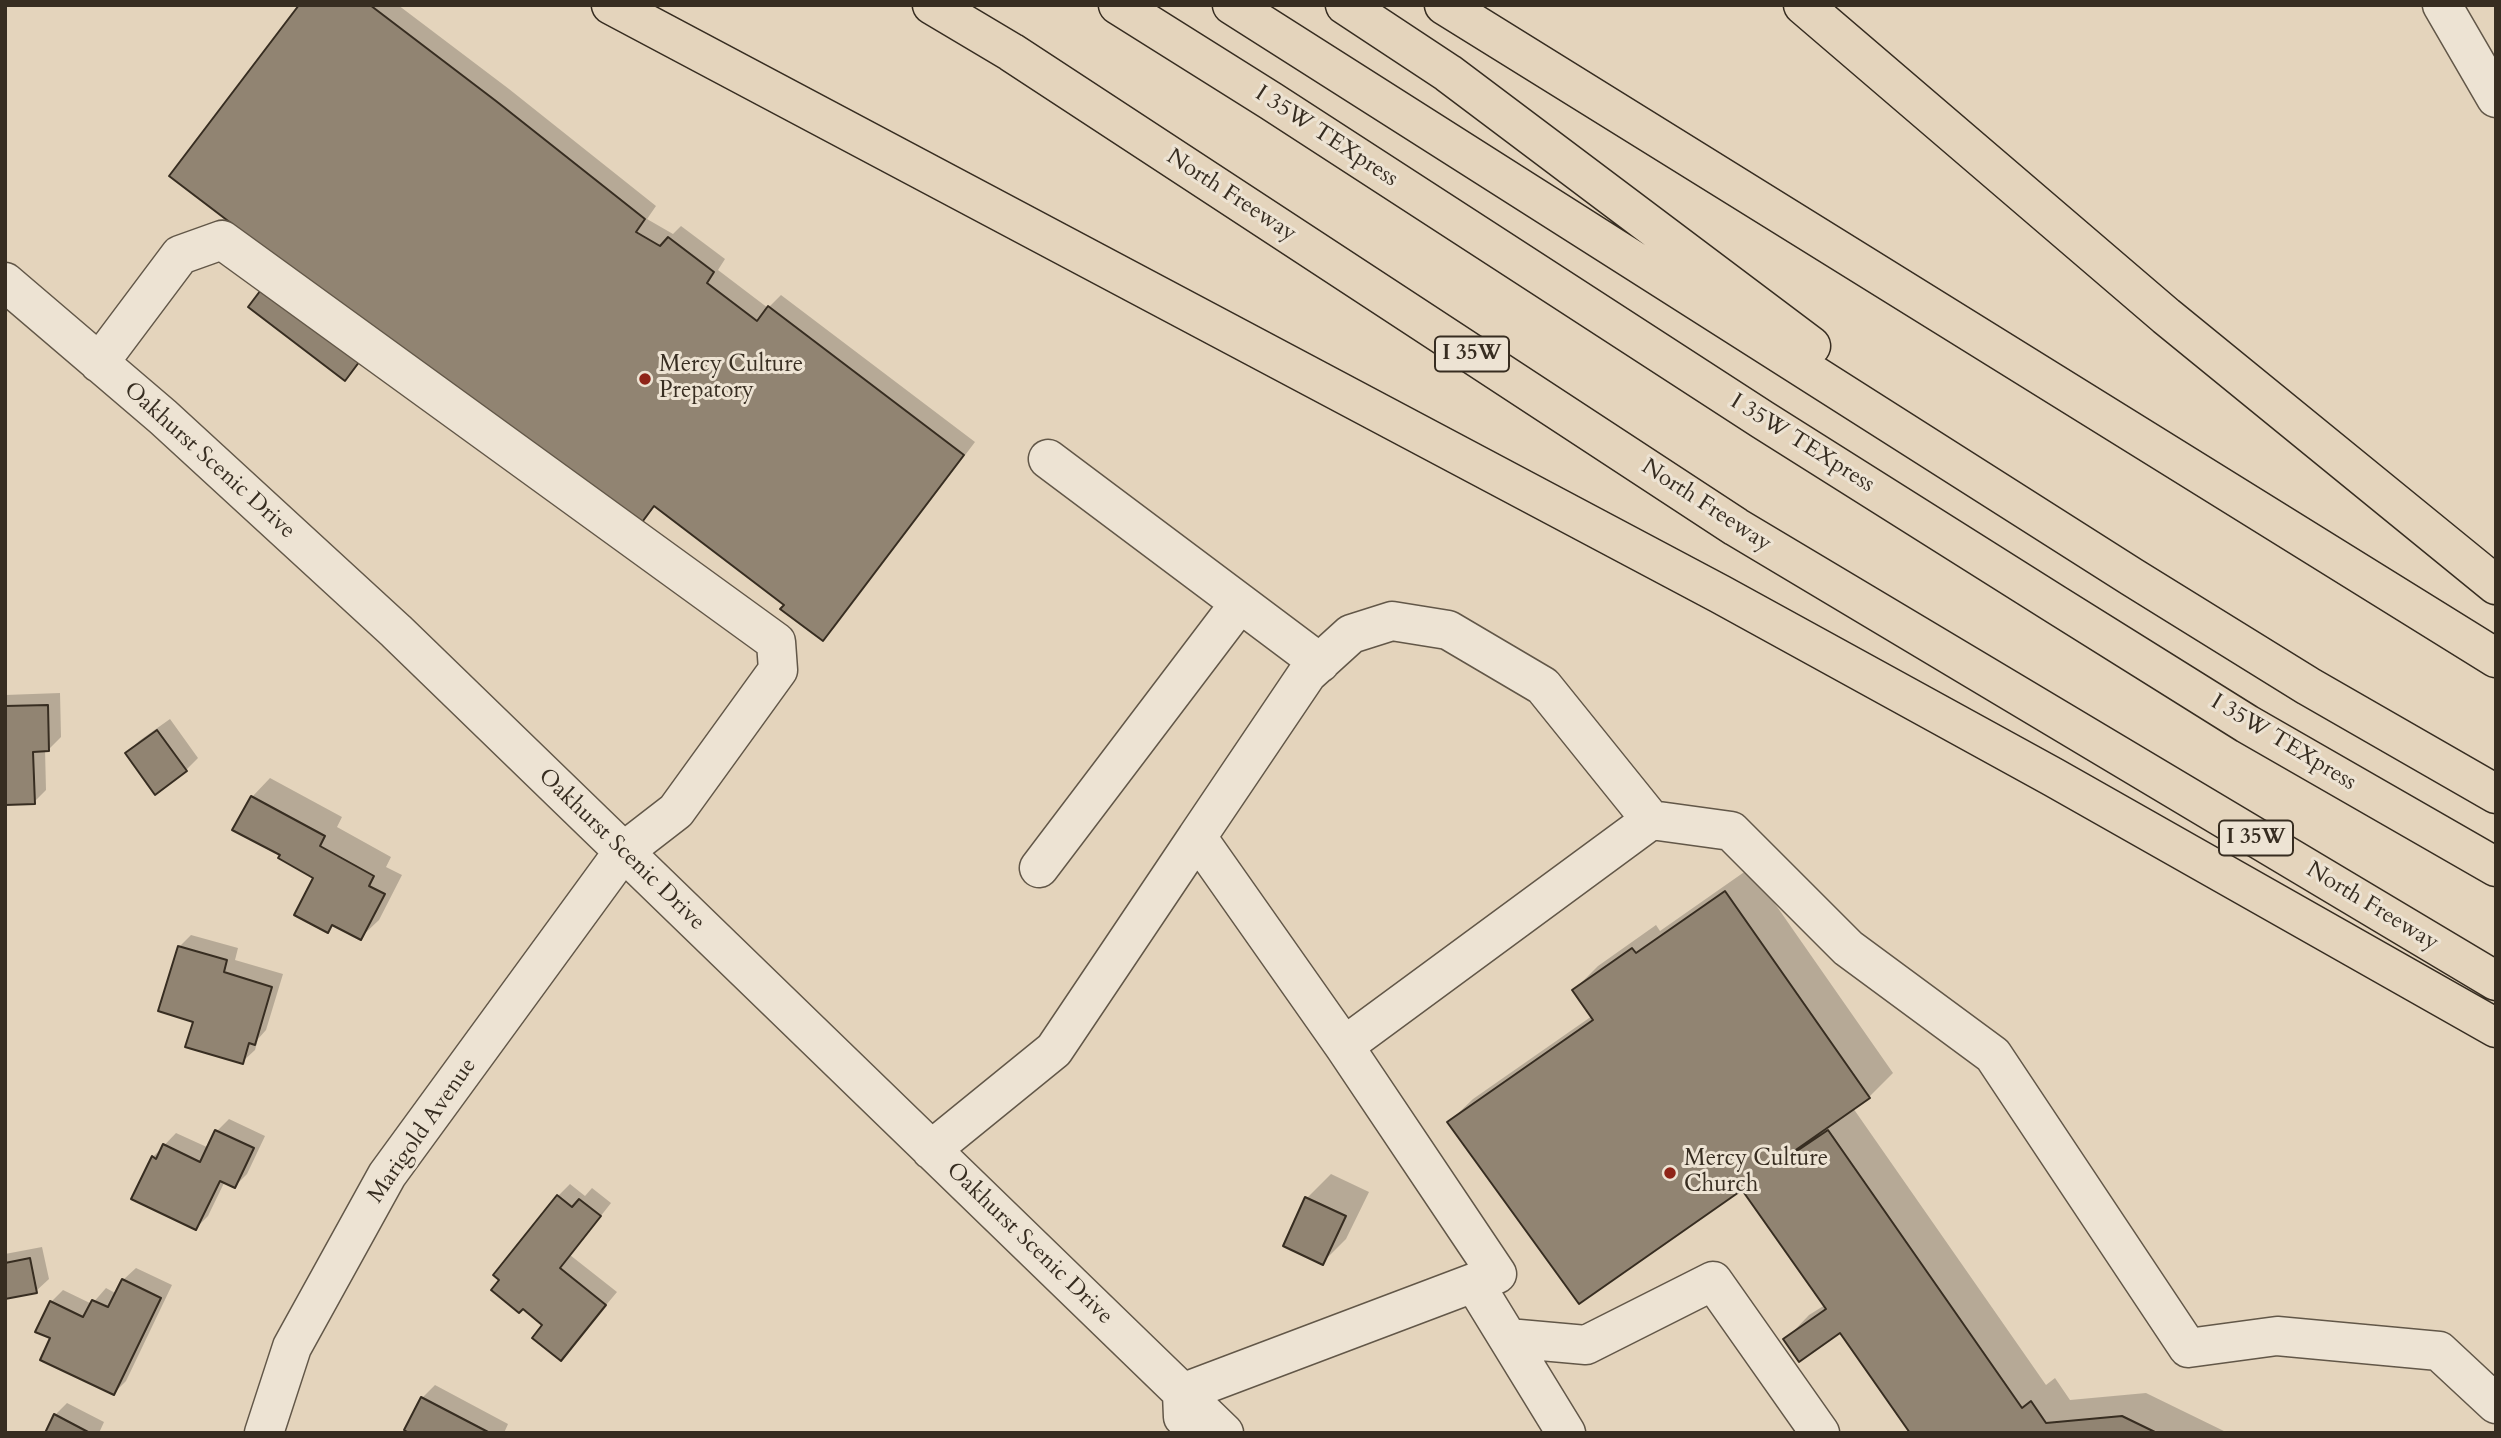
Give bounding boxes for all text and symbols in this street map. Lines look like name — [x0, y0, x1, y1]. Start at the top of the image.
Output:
street label: I 35W TEXpress — [1249, 81, 1403, 193]
street label: North Freeway — [1161, 144, 1301, 248]
road number: I 35W — [1435, 336, 1509, 372]
place label: Mercy Culture Prepatory — [659, 352, 803, 406]
marker: Mercy Culture Prepatory — [637, 371, 653, 387]
street label: Oakhurst Scenic Drive — [118, 377, 300, 545]
street label: I 35W TEXpress — [1725, 389, 1879, 499]
street label: North Freeway — [1636, 454, 1776, 558]
street label: I 35W TEXpress — [2205, 689, 2361, 797]
street label: Oakhurst Scenic Drive — [532, 763, 710, 937]
road number: I 35W — [2219, 820, 2293, 856]
street label: North Freeway — [2301, 857, 2443, 957]
street label: Marigold Avenue — [363, 1053, 483, 1209]
place label: Mercy Culture Church — [1684, 1146, 1828, 1200]
street label: Oakhurst Scenic Drive — [940, 1157, 1118, 1331]
marker: Mercy Culture Church — [1662, 1165, 1678, 1181]

